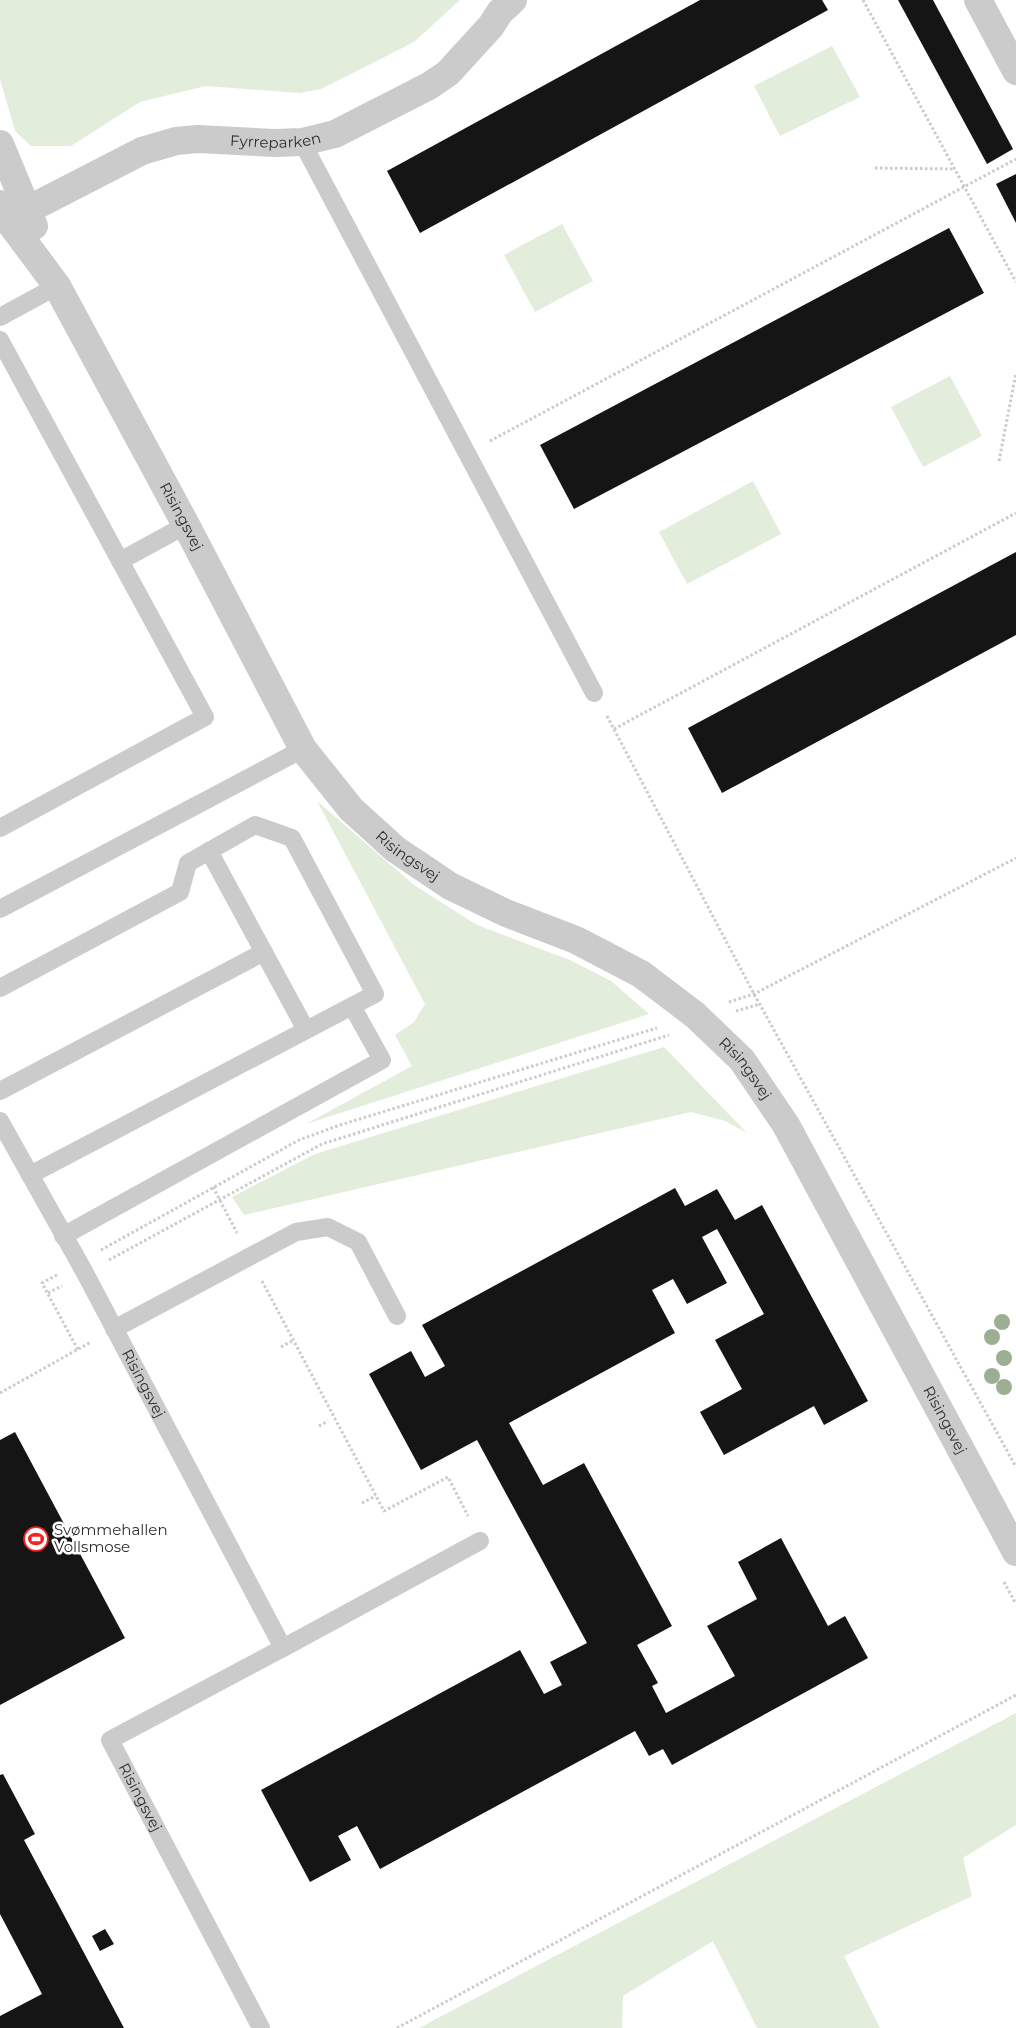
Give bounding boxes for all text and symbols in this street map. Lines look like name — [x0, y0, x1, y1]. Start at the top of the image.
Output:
street label: Fyrreparken — [230, 128, 323, 152]
street label: Risingsvej — [156, 479, 208, 554]
street label: Risingsvej — [372, 826, 444, 885]
street label: Risingsvej — [715, 1033, 776, 1103]
street label: Risingsvej — [118, 1346, 170, 1421]
street label: Risingsvej — [919, 1382, 971, 1457]
place label: Svømmehallen Vollsmose — [54, 1520, 168, 1556]
sports icon: Svømmehallen Vollsmose — [23, 1526, 49, 1552]
street label: Risingsvej — [115, 1760, 166, 1835]

